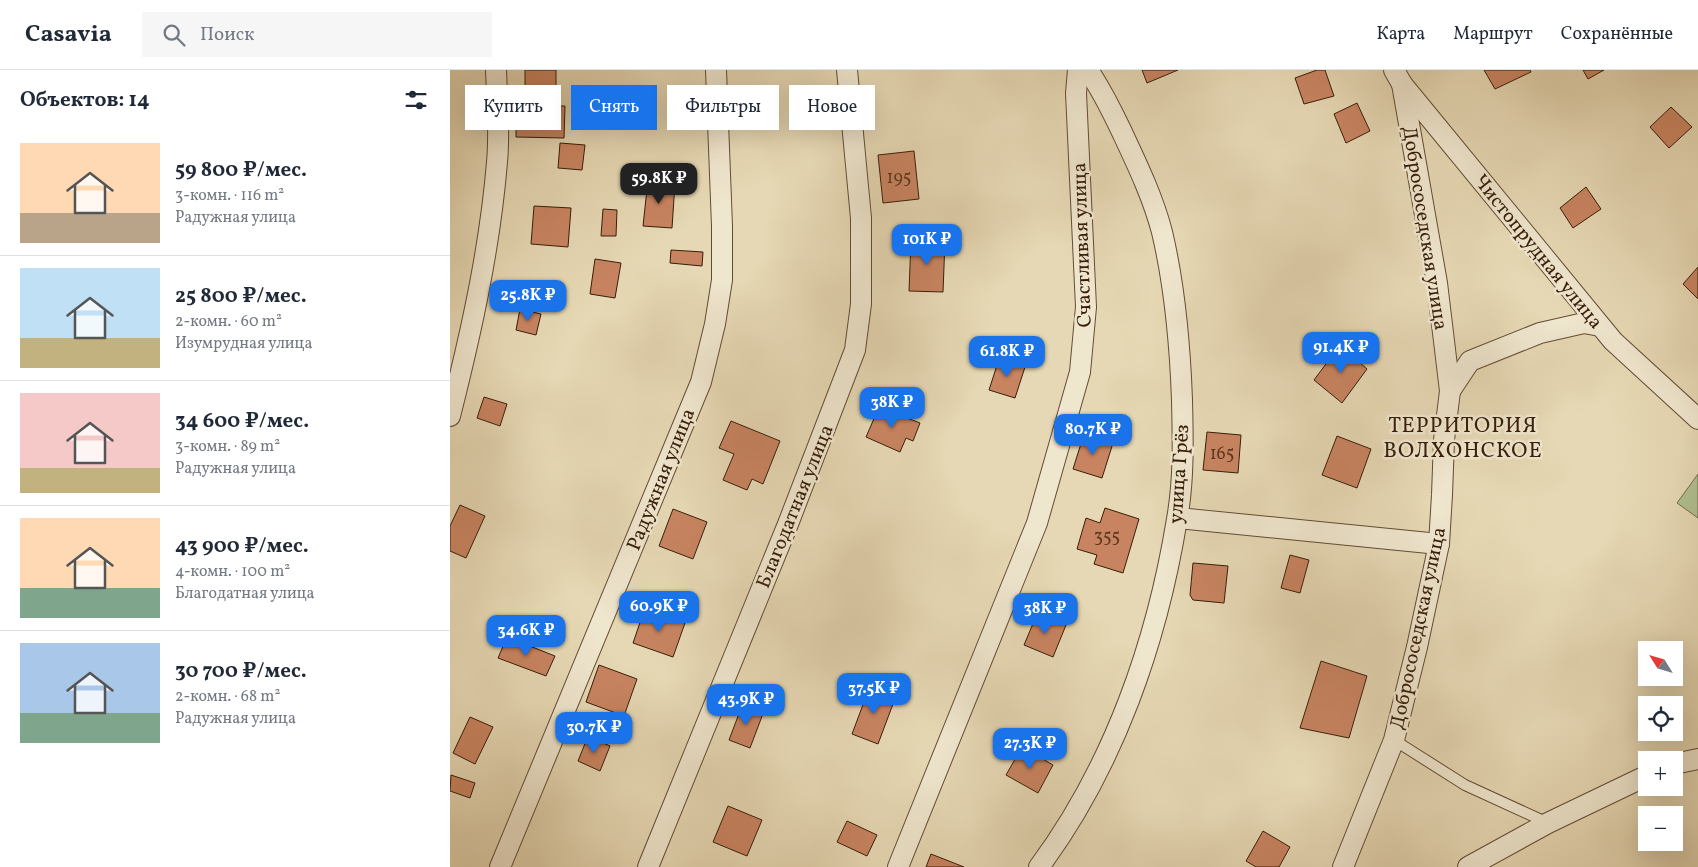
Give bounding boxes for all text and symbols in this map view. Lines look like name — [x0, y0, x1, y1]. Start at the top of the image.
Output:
search box — [142, 12, 492, 57]
text: Casavia — [25, 18, 112, 52]
icon: search — [160, 21, 188, 49]
text: Поиск — [200, 22, 254, 48]
text: Карта — [1376, 22, 1425, 47]
text: Маршрут — [1453, 22, 1533, 47]
text: Сохранённые — [1561, 22, 1673, 47]
chip: Купить — [465, 85, 561, 130]
chip: Снять — [571, 85, 657, 130]
chip: Фильтры — [667, 85, 779, 130]
chip: Новое — [789, 85, 875, 130]
text: Объектов: 14 — [20, 86, 150, 115]
icon: filters — [402, 86, 430, 114]
street label: Добрососедская улица — [1394, 124, 1454, 332]
text: 59 800 ₽/мес. — [175, 156, 307, 185]
pin: 59.8K ₽ — [613, 162, 705, 205]
street label: Счастливая улица — [1066, 162, 1100, 328]
icon: home — [60, 163, 120, 223]
house number: 195 — [887, 166, 911, 191]
text: 59.8K ₽ — [631, 168, 687, 190]
street label: Чистопрудная улица — [1466, 169, 1609, 336]
text: 3-комн. · 116 m² — [175, 185, 284, 207]
text: Радужная улица — [175, 207, 296, 229]
pin: 101K ₽ — [886, 224, 968, 266]
text: 101K ₽ — [903, 229, 951, 251]
pin: 25.8K ₽ — [482, 280, 574, 322]
text: 25 800 ₽/мес. — [175, 282, 307, 311]
text: 25.8K ₽ — [500, 285, 556, 307]
icon: home — [60, 288, 120, 348]
text: 2-комн. · 60 m² — [175, 311, 282, 333]
pin: 91.4K ₽ — [1295, 332, 1387, 374]
text: Изумрудная улица — [175, 333, 313, 355]
pin: 61.8K ₽ — [961, 336, 1053, 378]
text: 91.4K ₽ — [1313, 337, 1369, 359]
text: 61.8K ₽ — [980, 341, 1034, 363]
pin: 38K ₽ — [857, 386, 927, 429]
text: 38K ₽ — [871, 392, 913, 414]
street label: Радужная улица — [621, 404, 703, 555]
text: 34 600 ₽/мес. — [175, 407, 309, 436]
district label: ТЕРРИТОРИЯ ВОЛХОНСКОЕ — [1383, 411, 1543, 467]
icon: home — [60, 413, 120, 473]
pin: 80.7K ₽ — [1047, 414, 1139, 456]
text: 80.7K ₽ — [1065, 419, 1121, 441]
street label: Благодатная улица — [750, 421, 842, 593]
street label: улица Грёз — [1163, 423, 1197, 525]
text: 3-комн. · 89 m² — [175, 436, 280, 458]
house number: 165 — [1210, 442, 1234, 467]
text: Радужная улица — [175, 458, 296, 480]
house number: 355 — [1094, 525, 1120, 550]
street label: Добрососедская улица — [1384, 525, 1454, 732]
text: 43 900 ₽/мес. — [175, 532, 309, 561]
icon: home — [60, 538, 120, 598]
text: 4-комн. · 100 m² — [175, 561, 290, 583]
text: Благодатная улица — [175, 583, 315, 605]
pin: 60.9K ₽ — [613, 590, 705, 633]
pin: 38K ₽ — [1010, 592, 1080, 635]
text: 60.9K ₽ — [630, 596, 688, 618]
text: 38K ₽ — [1024, 598, 1066, 620]
pin: 34.6K ₽ — [480, 614, 572, 657]
text: 34.6K ₽ — [498, 620, 554, 642]
north arrow — [1638, 641, 1682, 686]
map controls — [1638, 641, 1683, 851]
text: 30 700 ₽/мес. — [175, 657, 307, 686]
icon: home — [60, 663, 120, 723]
pin: 37.5K ₽ — [828, 672, 920, 715]
text: 37.5K ₽ — [848, 678, 900, 700]
pin: 43.9K ₽ — [700, 684, 792, 726]
text: 2-комн. · 68 m² — [175, 686, 280, 708]
text: 43.9K ₽ — [718, 689, 774, 711]
button: locate — [1638, 696, 1683, 741]
text: Радужная улица — [175, 708, 296, 730]
pin: 30.7K ₽ — [548, 712, 640, 754]
text: 30.7K ₽ — [566, 717, 622, 739]
pin: 27.3K ₽ — [984, 728, 1076, 770]
text: 27.3K ₽ — [1004, 733, 1056, 755]
button: + — [1638, 751, 1683, 796]
button: − — [1638, 806, 1683, 851]

